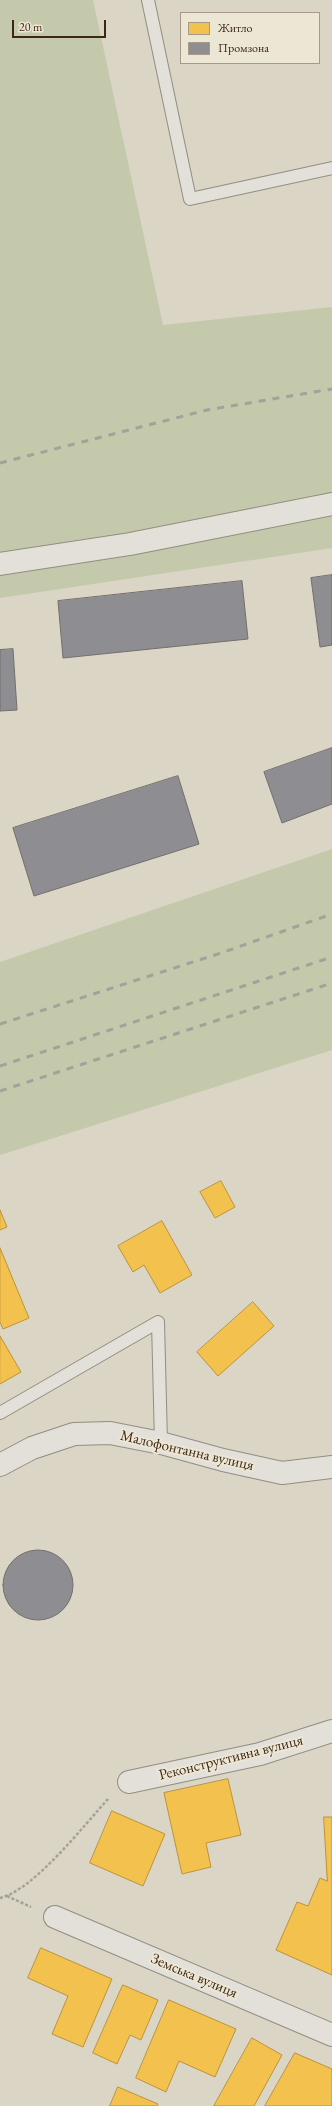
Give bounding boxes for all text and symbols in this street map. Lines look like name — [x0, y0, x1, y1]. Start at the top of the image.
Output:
scale bar — [14, 12, 108, 38]
legend — [180, 12, 320, 64]
text: 20 m — [19, 19, 42, 35]
text: Житло — [218, 20, 252, 36]
text: Промзона — [218, 40, 269, 56]
street label: Малофонтанна вулиця — [118, 1427, 256, 1475]
street label: Реконструктивна вулиця — [157, 1731, 305, 1785]
street label: Земська вулиця — [148, 1950, 240, 2002]

